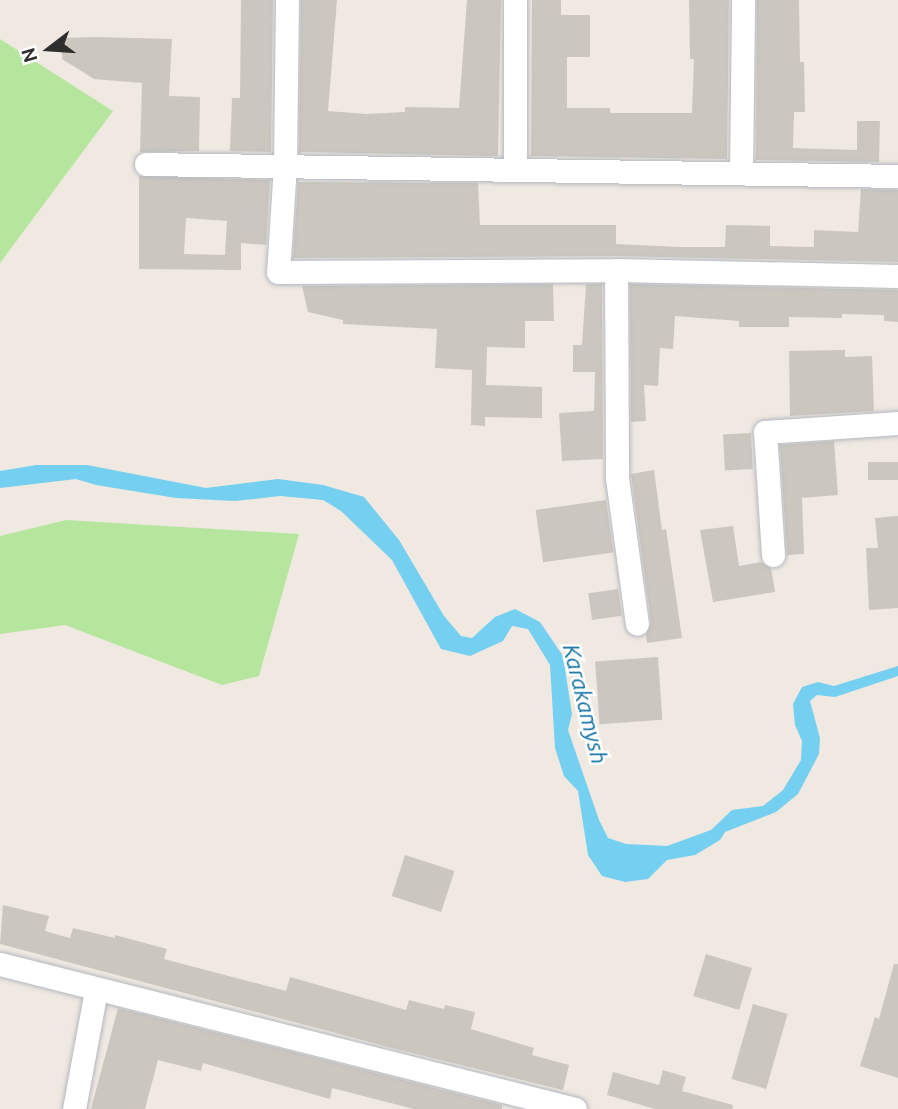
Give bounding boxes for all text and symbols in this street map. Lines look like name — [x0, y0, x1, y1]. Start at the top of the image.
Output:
north arrow — [14, 14, 84, 84]
text: N — [16, 45, 42, 65]
water label: Karakamysh — [557, 641, 613, 767]

